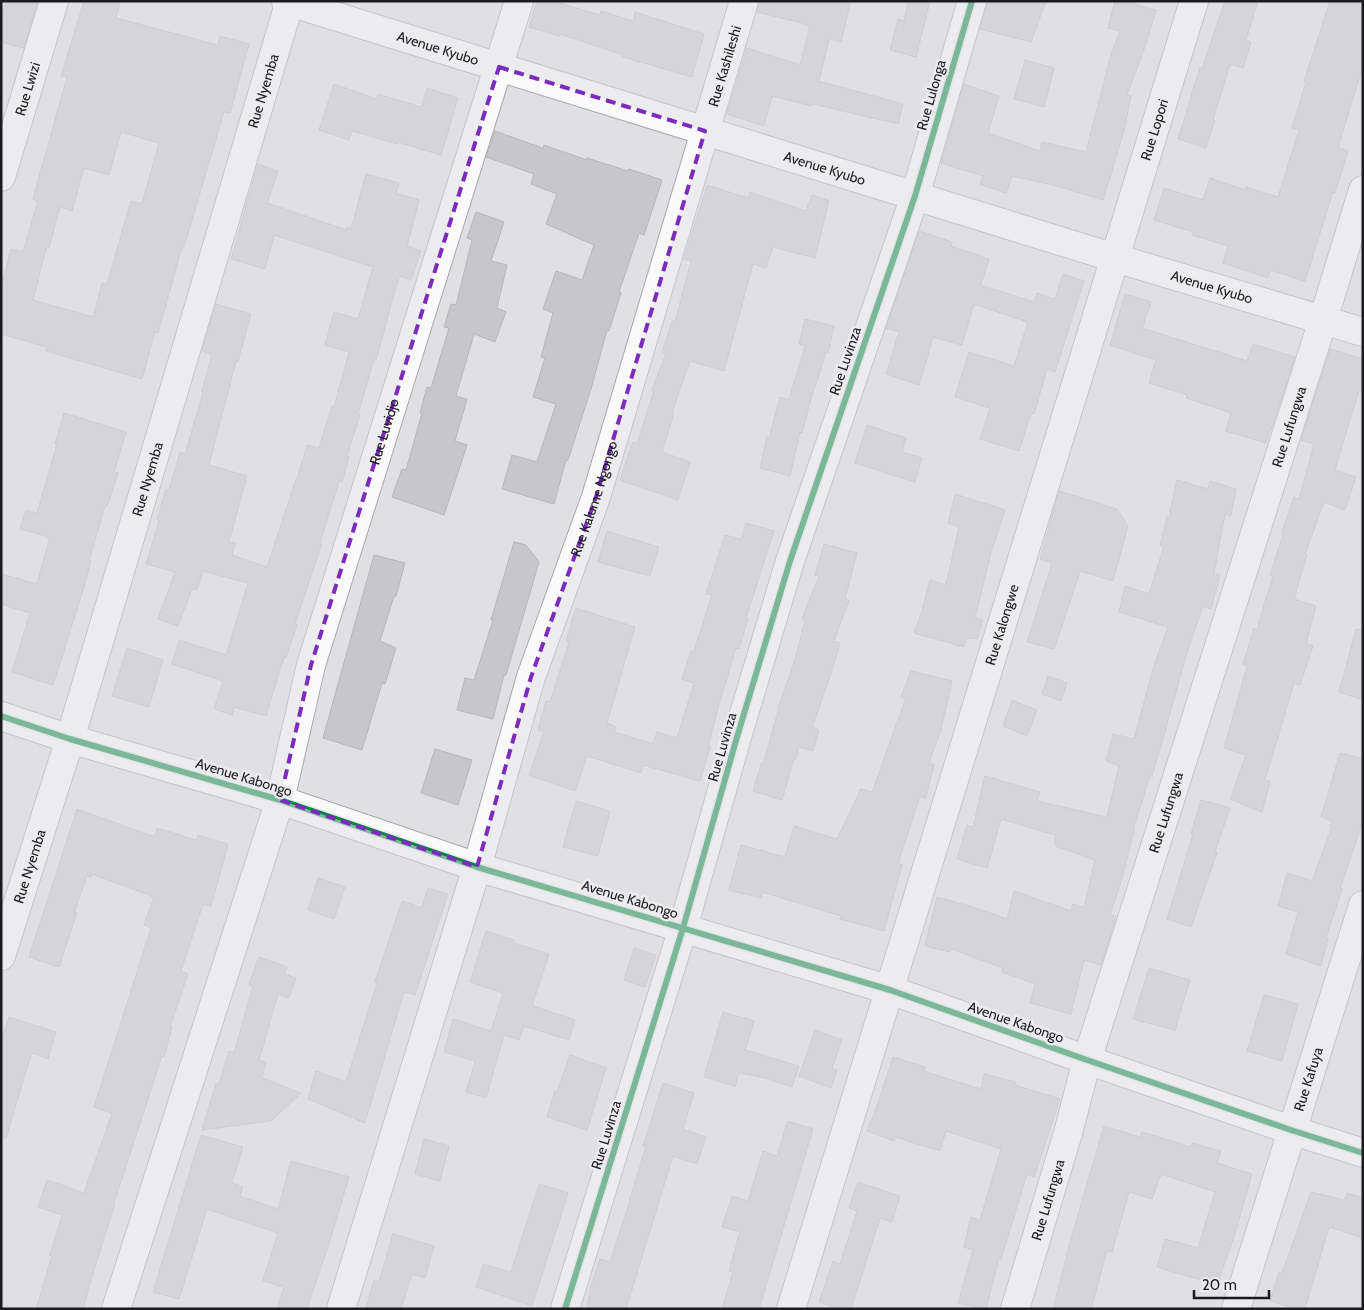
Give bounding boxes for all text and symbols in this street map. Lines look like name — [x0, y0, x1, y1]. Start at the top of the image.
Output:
street label: Rue Kashileshi — [704, 23, 745, 109]
street label: Avenue Kyubo — [395, 27, 481, 69]
street label: Rue Nyemba — [244, 51, 283, 130]
street label: Rue Lulonga — [912, 57, 950, 132]
street label: Rue Lwizi — [11, 60, 44, 118]
street label: Rue Lopori — [1136, 97, 1172, 163]
street label: Avenue Kyubo — [782, 147, 868, 189]
street label: Avenue Kyubo — [1169, 266, 1255, 308]
street label: Rue Luvinza — [825, 324, 865, 398]
street label: Rue Lufungwa — [1268, 384, 1310, 469]
street label: Rue Luvidjo — [365, 396, 403, 467]
street label: Rue Nyemba — [128, 439, 167, 518]
street label: Rue Kalume Ngongo — [566, 439, 621, 559]
street label: Rue Kalongwe — [981, 582, 1023, 667]
street label: Rue Luvinza — [704, 710, 741, 784]
street label: Avenue Kabongo — [193, 754, 295, 800]
street label: Rue Lufungwa — [1145, 770, 1187, 855]
street label: Rue Nyemba — [9, 827, 50, 906]
street label: Avenue Kabongo — [579, 876, 681, 922]
street label: Avenue Kabongo — [966, 997, 1067, 1047]
street label: Rue Kafuya — [1290, 1045, 1327, 1113]
street label: Rue Luvinza — [587, 1098, 625, 1172]
street label: Rue Lufungwa — [1027, 1157, 1069, 1243]
scale bar — [1194, 1268, 1269, 1300]
text: 20 m — [1202, 1276, 1237, 1294]

